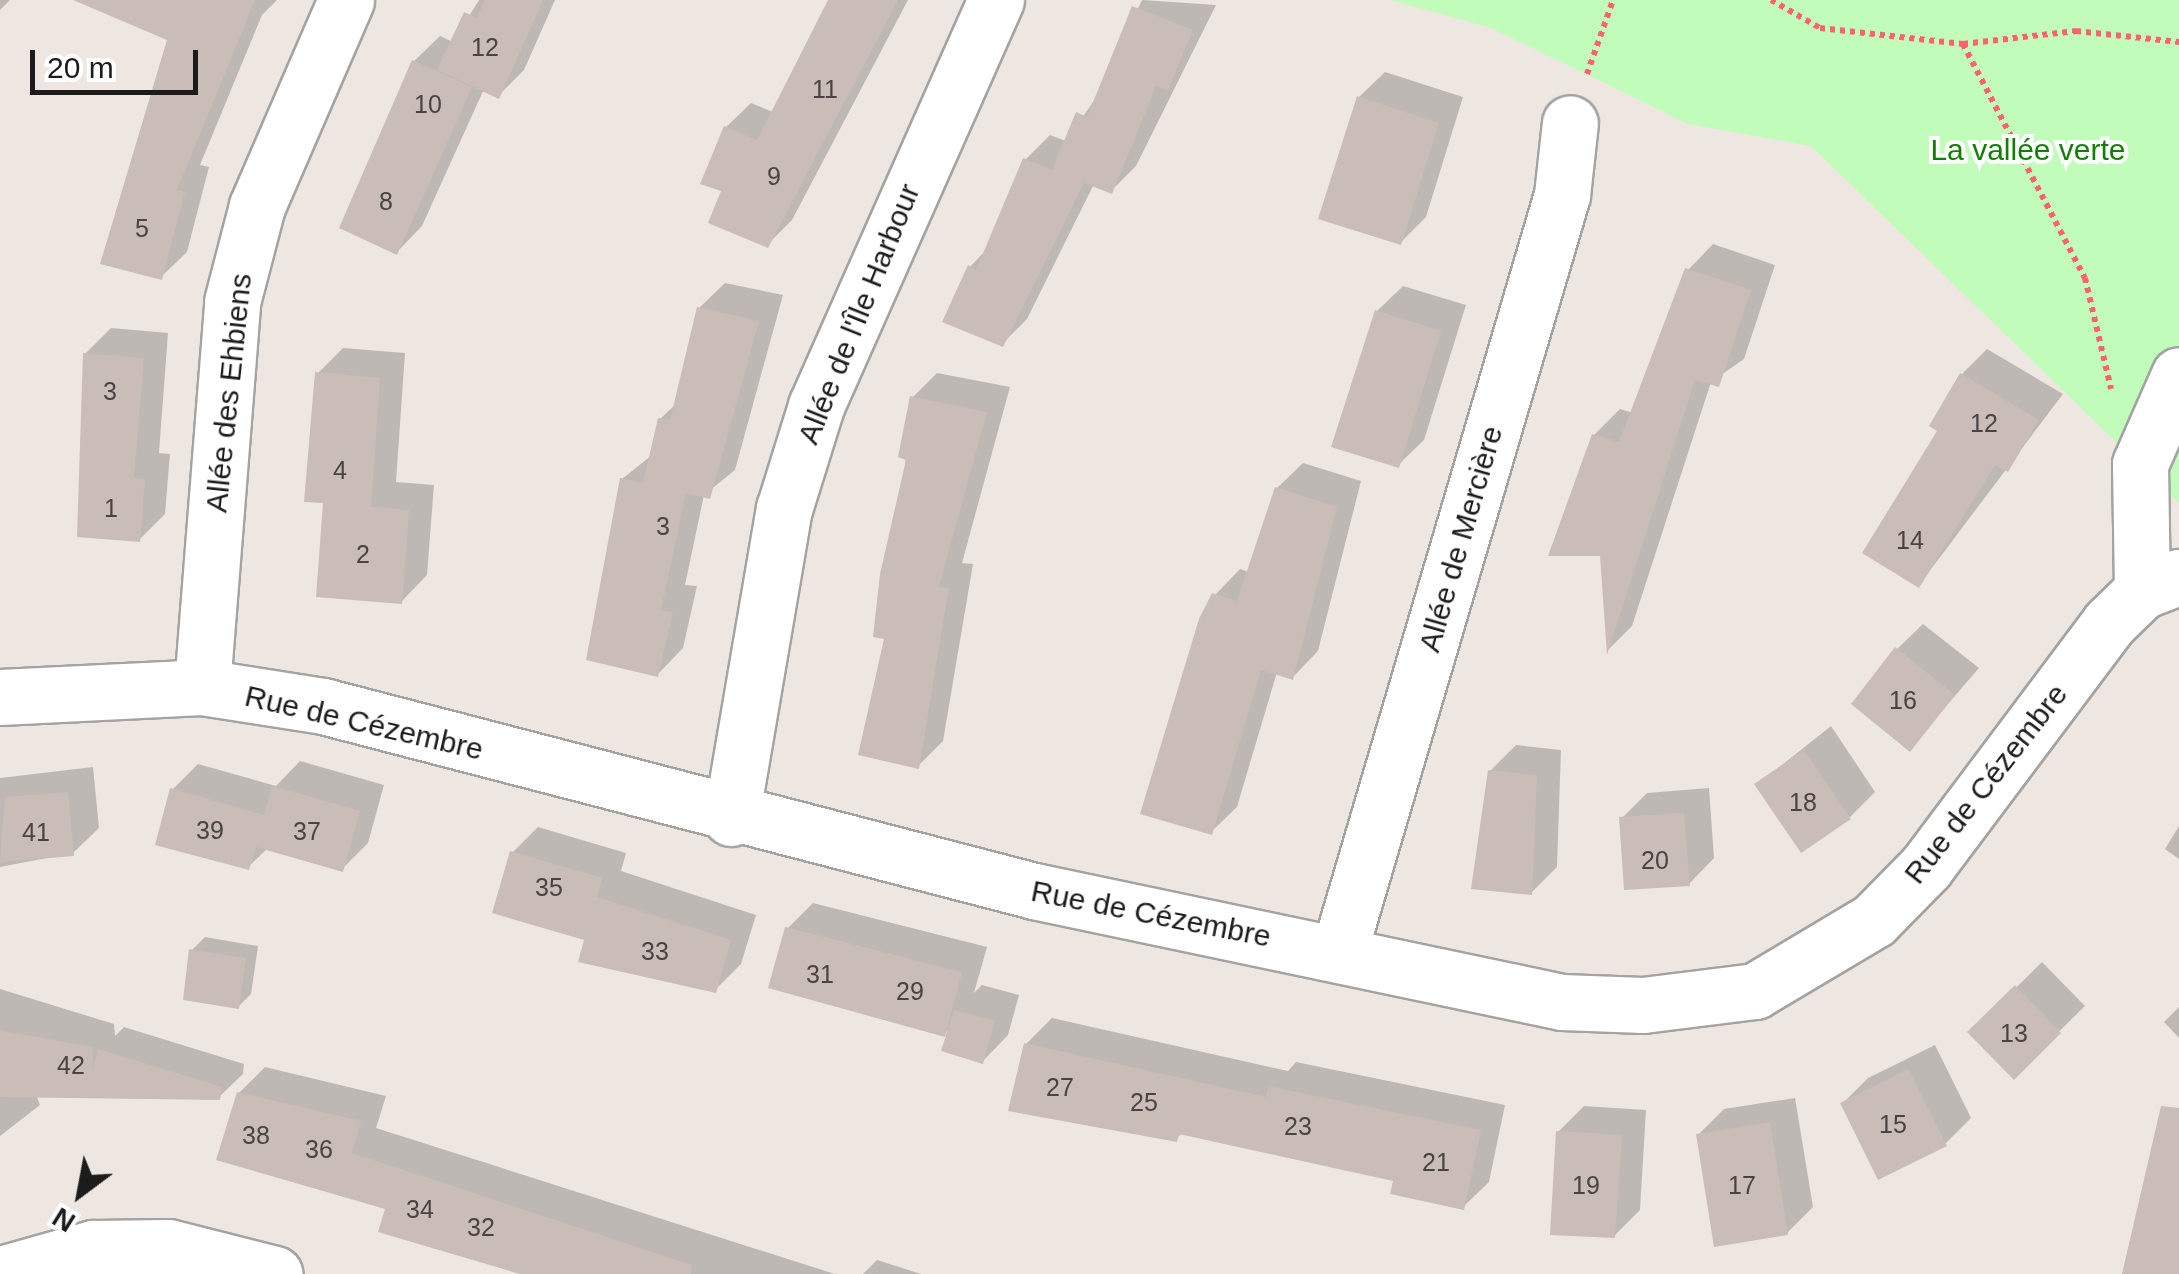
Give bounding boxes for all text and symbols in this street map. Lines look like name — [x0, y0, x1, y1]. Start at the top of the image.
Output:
scale bar — [35, 30, 202, 92]
house number: 12 — [471, 32, 499, 62]
text: 20 m — [47, 51, 114, 84]
house number: 11 — [812, 74, 838, 104]
house number: 10 — [414, 89, 442, 119]
park label: La vallée verte — [1930, 132, 2126, 168]
house number: 9 — [767, 161, 781, 191]
street label: Allée de l'Île Harbour — [790, 179, 928, 449]
house number: 8 — [379, 186, 393, 216]
house number: 5 — [135, 213, 149, 243]
street label: Allée des Ehbiens — [199, 272, 259, 514]
house number: 3 — [103, 376, 117, 406]
house number: 12 — [1970, 408, 1998, 438]
street label: Allée de Mercière — [1412, 422, 1510, 656]
house number: 4 — [333, 455, 347, 485]
house number: 1 — [104, 493, 118, 523]
house number: 3 — [656, 511, 670, 541]
house number: 14 — [1896, 525, 1924, 555]
house number: 2 — [356, 539, 370, 569]
street label: Rue de Cézembre — [1897, 677, 2075, 891]
street label: Rue de Cézembre — [241, 678, 487, 768]
house number: 16 — [1889, 685, 1917, 715]
house number: 18 — [1789, 787, 1817, 817]
house number: 39 — [196, 815, 224, 845]
house number: 37 — [293, 816, 321, 846]
house number: 41 — [22, 817, 50, 847]
house number: 20 — [1641, 845, 1669, 875]
house number: 35 — [535, 872, 563, 902]
street label: Rue de Cézembre — [1028, 873, 1274, 955]
house number: 33 — [641, 936, 669, 966]
house number: 31 — [806, 959, 834, 989]
house number: 29 — [896, 976, 924, 1006]
house number: 13 — [2000, 1018, 2028, 1048]
house number: 42 — [57, 1050, 85, 1080]
house number: 27 — [1046, 1072, 1074, 1102]
house number: 25 — [1130, 1087, 1158, 1117]
house number: 15 — [1879, 1109, 1907, 1139]
house number: 23 — [1284, 1111, 1312, 1141]
house number: 38 — [242, 1120, 270, 1150]
house number: 36 — [305, 1134, 333, 1164]
north arrow — [30, 1144, 130, 1244]
house number: 21 — [1422, 1147, 1450, 1177]
house number: 19 — [1572, 1170, 1600, 1200]
house number: 17 — [1728, 1170, 1756, 1200]
house number: 34 — [406, 1194, 434, 1224]
text: N — [47, 1201, 81, 1238]
house number: 32 — [467, 1212, 495, 1242]

